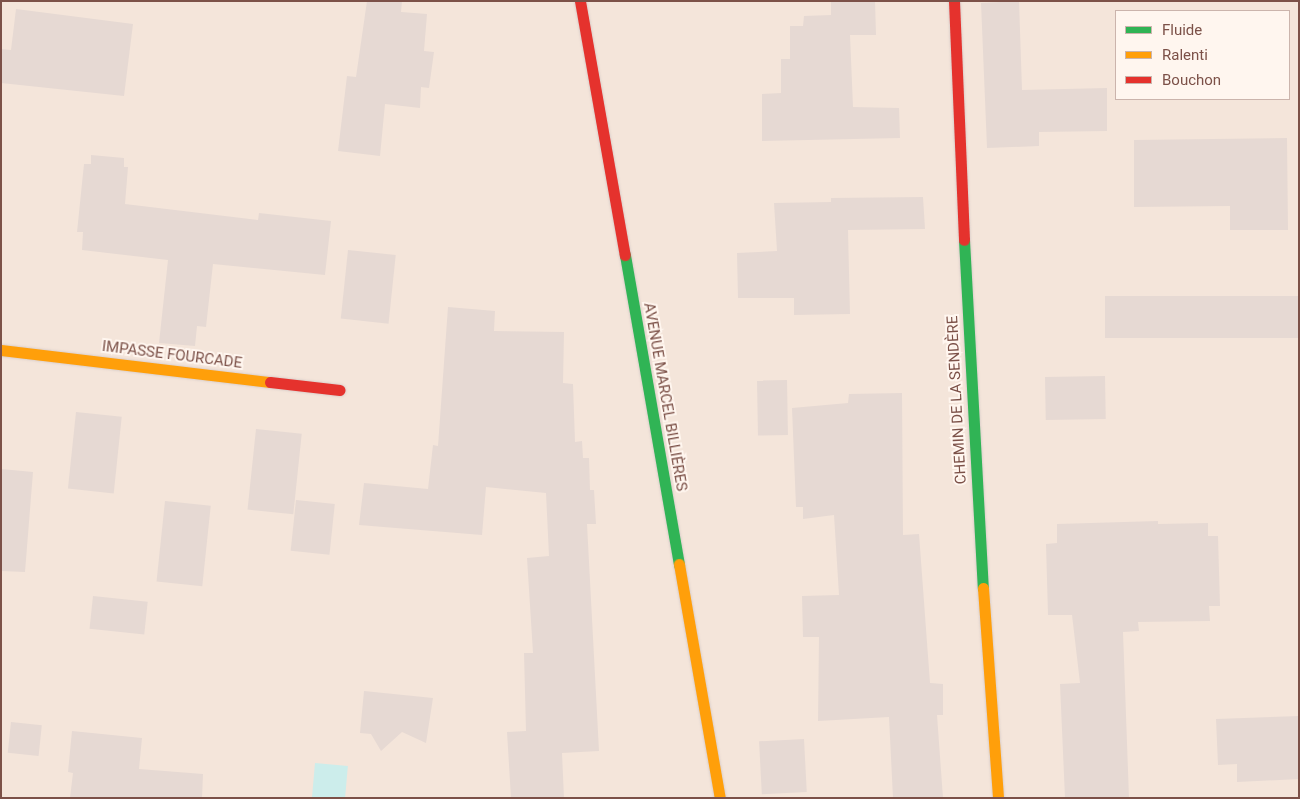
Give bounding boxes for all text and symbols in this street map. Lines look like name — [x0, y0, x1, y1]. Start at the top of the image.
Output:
legend — [1115, 10, 1290, 100]
text: Fluide — [1162, 21, 1202, 39]
text: Ralenti — [1162, 46, 1208, 64]
text: Bouchon — [1162, 71, 1221, 89]
street label: AVENUE MARCEL BILLIÈRES — [640, 301, 690, 493]
street label: CHEMIN DE LA SENDÈRE — [944, 315, 970, 485]
street label: IMPASSE FOURCADE — [101, 337, 243, 373]

